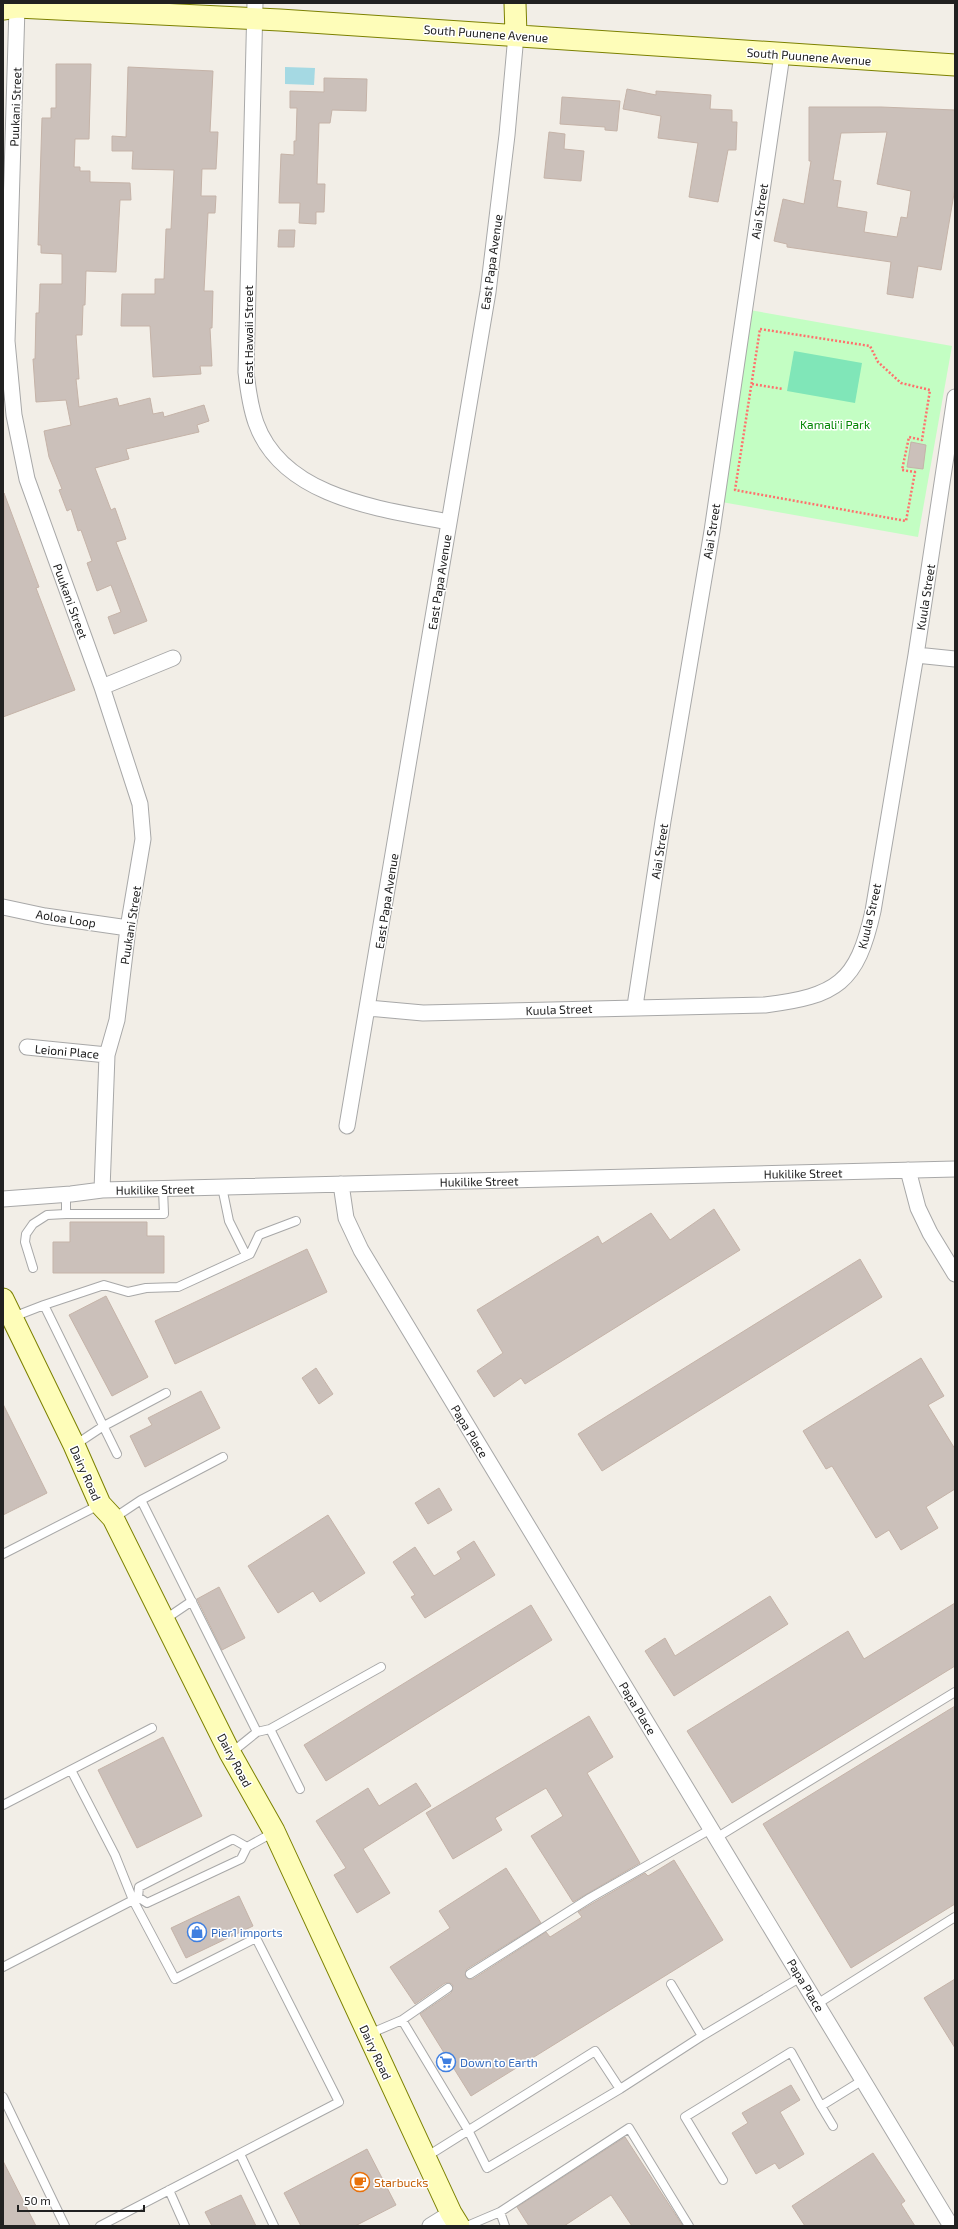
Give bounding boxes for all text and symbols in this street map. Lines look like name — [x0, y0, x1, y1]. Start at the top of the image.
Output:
street label: South Puunene Avenue — [423, 22, 549, 44]
street label: South Puunene Avenue — [746, 45, 872, 67]
street label: Puukani Street — [7, 67, 23, 147]
street label: Aiai Street — [748, 182, 770, 240]
street label: East Papa Avenue — [477, 213, 505, 311]
street label: East Hawaii Street — [241, 285, 255, 385]
park label: Kamali'i Park — [800, 417, 870, 431]
street label: Aiai Street — [700, 502, 722, 560]
street label: East Papa Avenue — [425, 533, 453, 631]
street label: Puukani Street — [51, 561, 91, 641]
street label: Kuula Street — [913, 562, 937, 631]
street label: Aiai Street — [648, 822, 670, 880]
street label: East Papa Avenue — [372, 852, 400, 950]
street label: Kuula Street — [855, 881, 883, 950]
street label: Puukani Street — [117, 884, 143, 965]
street label: Aoloa Loop — [35, 906, 97, 930]
street label: Kuula Street — [525, 1001, 593, 1017]
street label: Leioni Place — [34, 1041, 100, 1061]
street label: Hukilike Street — [763, 1165, 843, 1181]
street label: Hukilike Street — [439, 1173, 519, 1189]
street label: Hukilike Street — [115, 1181, 195, 1197]
street label: Papa Place — [449, 1402, 491, 1460]
street label: Dairy Road — [68, 1443, 104, 1503]
street label: Papa Place — [617, 1679, 659, 1737]
street label: Dairy Road — [215, 1731, 255, 1789]
shop icon: Pier1 imports — [186, 1921, 208, 1943]
place label: Pier1 imports — [211, 1925, 283, 1939]
street label: Papa Place — [785, 1956, 827, 2014]
street label: Dairy Road — [357, 2022, 395, 2082]
supermarket icon: Down to Earth — [435, 2051, 457, 2073]
place label: Down to Earth — [460, 2055, 538, 2069]
cafe icon: Starbucks — [349, 2171, 371, 2193]
place label: Starbucks — [374, 2175, 428, 2189]
scale bar — [18, 2187, 144, 2213]
text: 50 m — [24, 2193, 51, 2207]

